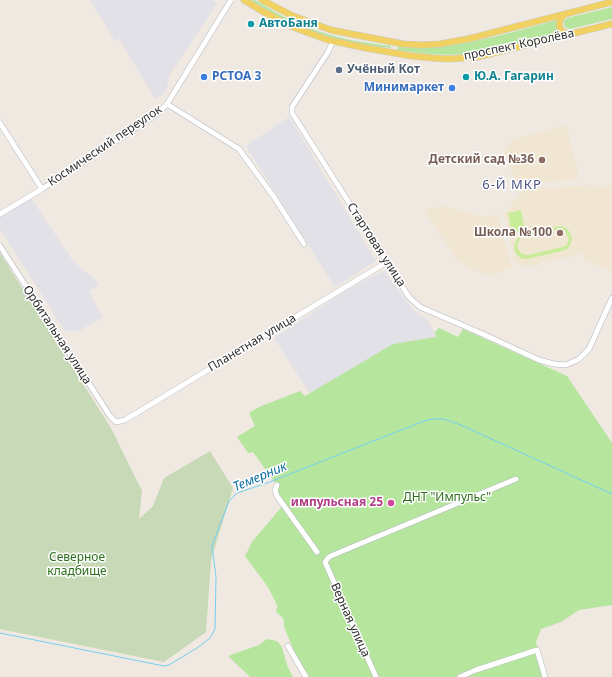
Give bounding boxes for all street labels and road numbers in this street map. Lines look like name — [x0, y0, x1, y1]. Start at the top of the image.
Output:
street label: проспект Королёва — [462, 26, 576, 64]
street label: Космический переулок — [45, 102, 165, 190]
street label: Стартовая улица — [343, 200, 409, 290]
street label: Орбитальная улица — [20, 283, 94, 387]
street label: Планетная улица — [205, 311, 299, 375]
street label: Верная улица — [327, 581, 373, 659]

